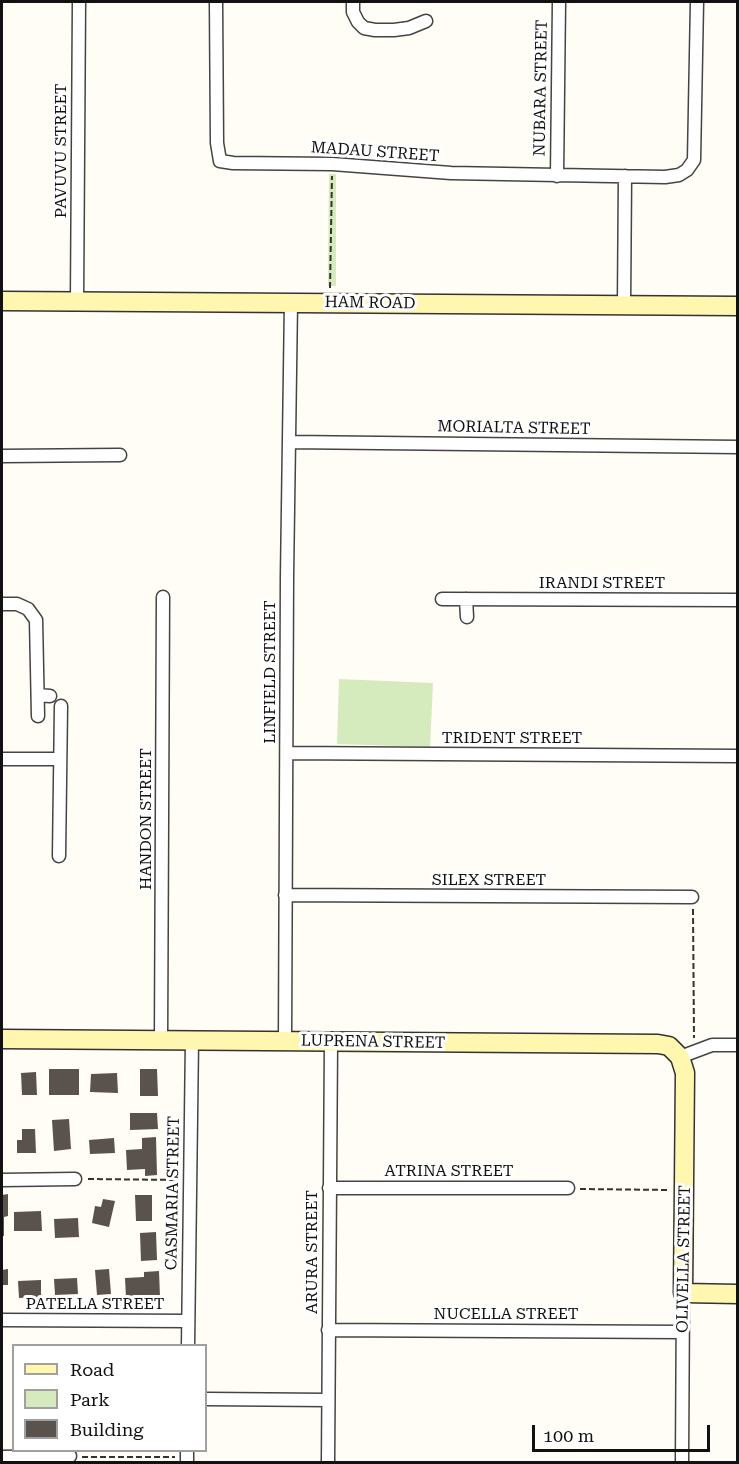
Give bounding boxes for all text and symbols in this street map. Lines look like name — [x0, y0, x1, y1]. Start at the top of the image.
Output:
street label: NUBARA STREET — [530, 20, 552, 156]
street label: PAVUVU STREET — [51, 84, 71, 218]
street label: MADAU STREET — [310, 138, 440, 166]
street label: HAM ROAD — [324, 293, 416, 313]
street label: MORIALTA STREET — [437, 417, 591, 439]
street label: IRANDI STREET — [539, 573, 665, 593]
street label: LINFIELD STREET — [260, 600, 280, 744]
street label: TRIDENT STREET — [442, 728, 582, 748]
street label: HANDON STREET — [136, 748, 156, 890]
street label: SILEX STREET — [432, 870, 546, 890]
street label: LUPRENA STREET — [301, 1031, 445, 1053]
street label: CASMARIA STREET — [162, 1116, 184, 1270]
street label: ATRINA STREET — [385, 1161, 513, 1181]
street label: OLIVELLA STREET — [673, 1185, 695, 1333]
street label: ARURA STREET — [302, 1190, 322, 1314]
street label: PATELLA STREET — [26, 1294, 164, 1314]
street label: NUCELLA STREET — [433, 1304, 579, 1324]
legend — [12, 1344, 207, 1452]
text: Road — [70, 1359, 114, 1380]
text: Park — [70, 1389, 110, 1410]
scale bar — [535, 1413, 714, 1451]
text: Building — [70, 1419, 144, 1440]
text: 100 m — [543, 1425, 594, 1446]

